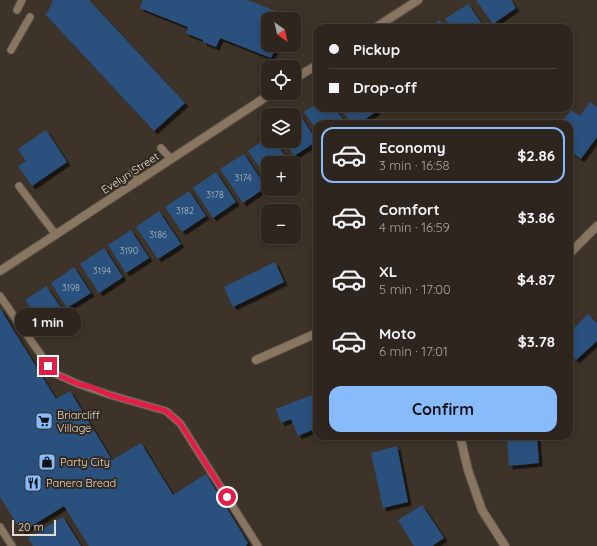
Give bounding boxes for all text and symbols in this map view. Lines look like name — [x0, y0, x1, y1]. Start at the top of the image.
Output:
north arrow — [261, 12, 301, 52]
map controls — [261, 12, 301, 244]
text: Pickup — [353, 40, 400, 59]
button: locate — [261, 60, 301, 100]
text: Drop-off — [353, 78, 417, 97]
button: layers — [261, 108, 301, 148]
icon: car — [331, 137, 367, 173]
text: Economy — [379, 138, 446, 157]
text: $2.86 — [517, 146, 555, 165]
street label: Evelyn Street — [98, 149, 162, 197]
button: + — [261, 156, 301, 196]
text: 3 min · 16:58 — [379, 157, 450, 173]
house number: 3174 — [234, 172, 252, 183]
house number: 3178 — [206, 189, 224, 200]
icon: car — [331, 199, 367, 235]
text: Comfort — [379, 200, 440, 219]
button: − — [261, 204, 301, 244]
house number: 3182 — [176, 205, 194, 216]
text: $3.86 — [518, 208, 555, 227]
text: 4 min · 16:59 — [379, 219, 450, 235]
house number: 3186 — [149, 229, 167, 240]
house number: 3190 — [120, 245, 138, 256]
icon: car — [331, 261, 367, 297]
text: XL — [379, 262, 397, 281]
house number: 3194 — [93, 265, 111, 276]
text: $4.87 — [517, 270, 555, 289]
text: 5 min · 17:00 — [379, 281, 451, 297]
house number: 3198 — [62, 282, 80, 293]
callout: 1 min — [15, 308, 81, 336]
text: 1 min — [32, 314, 64, 330]
icon: car — [331, 323, 367, 359]
text: Moto — [379, 324, 416, 343]
text: $3.78 — [518, 332, 555, 351]
text: 6 min · 17:01 — [379, 343, 448, 359]
route end — [39, 357, 57, 375]
button: Confirm — [329, 386, 557, 432]
place label: Briarcliff Village — [57, 408, 100, 435]
supermarket icon: Briarcliff Village — [34, 411, 54, 431]
shop icon: Party City — [37, 452, 57, 472]
place label: Party City — [60, 455, 110, 469]
restaurant icon: Panera Bread — [23, 473, 43, 493]
place label: Panera Bread — [46, 476, 116, 490]
route start — [218, 488, 236, 506]
scale bar — [12, 518, 56, 537]
text: 20 m — [18, 520, 44, 534]

